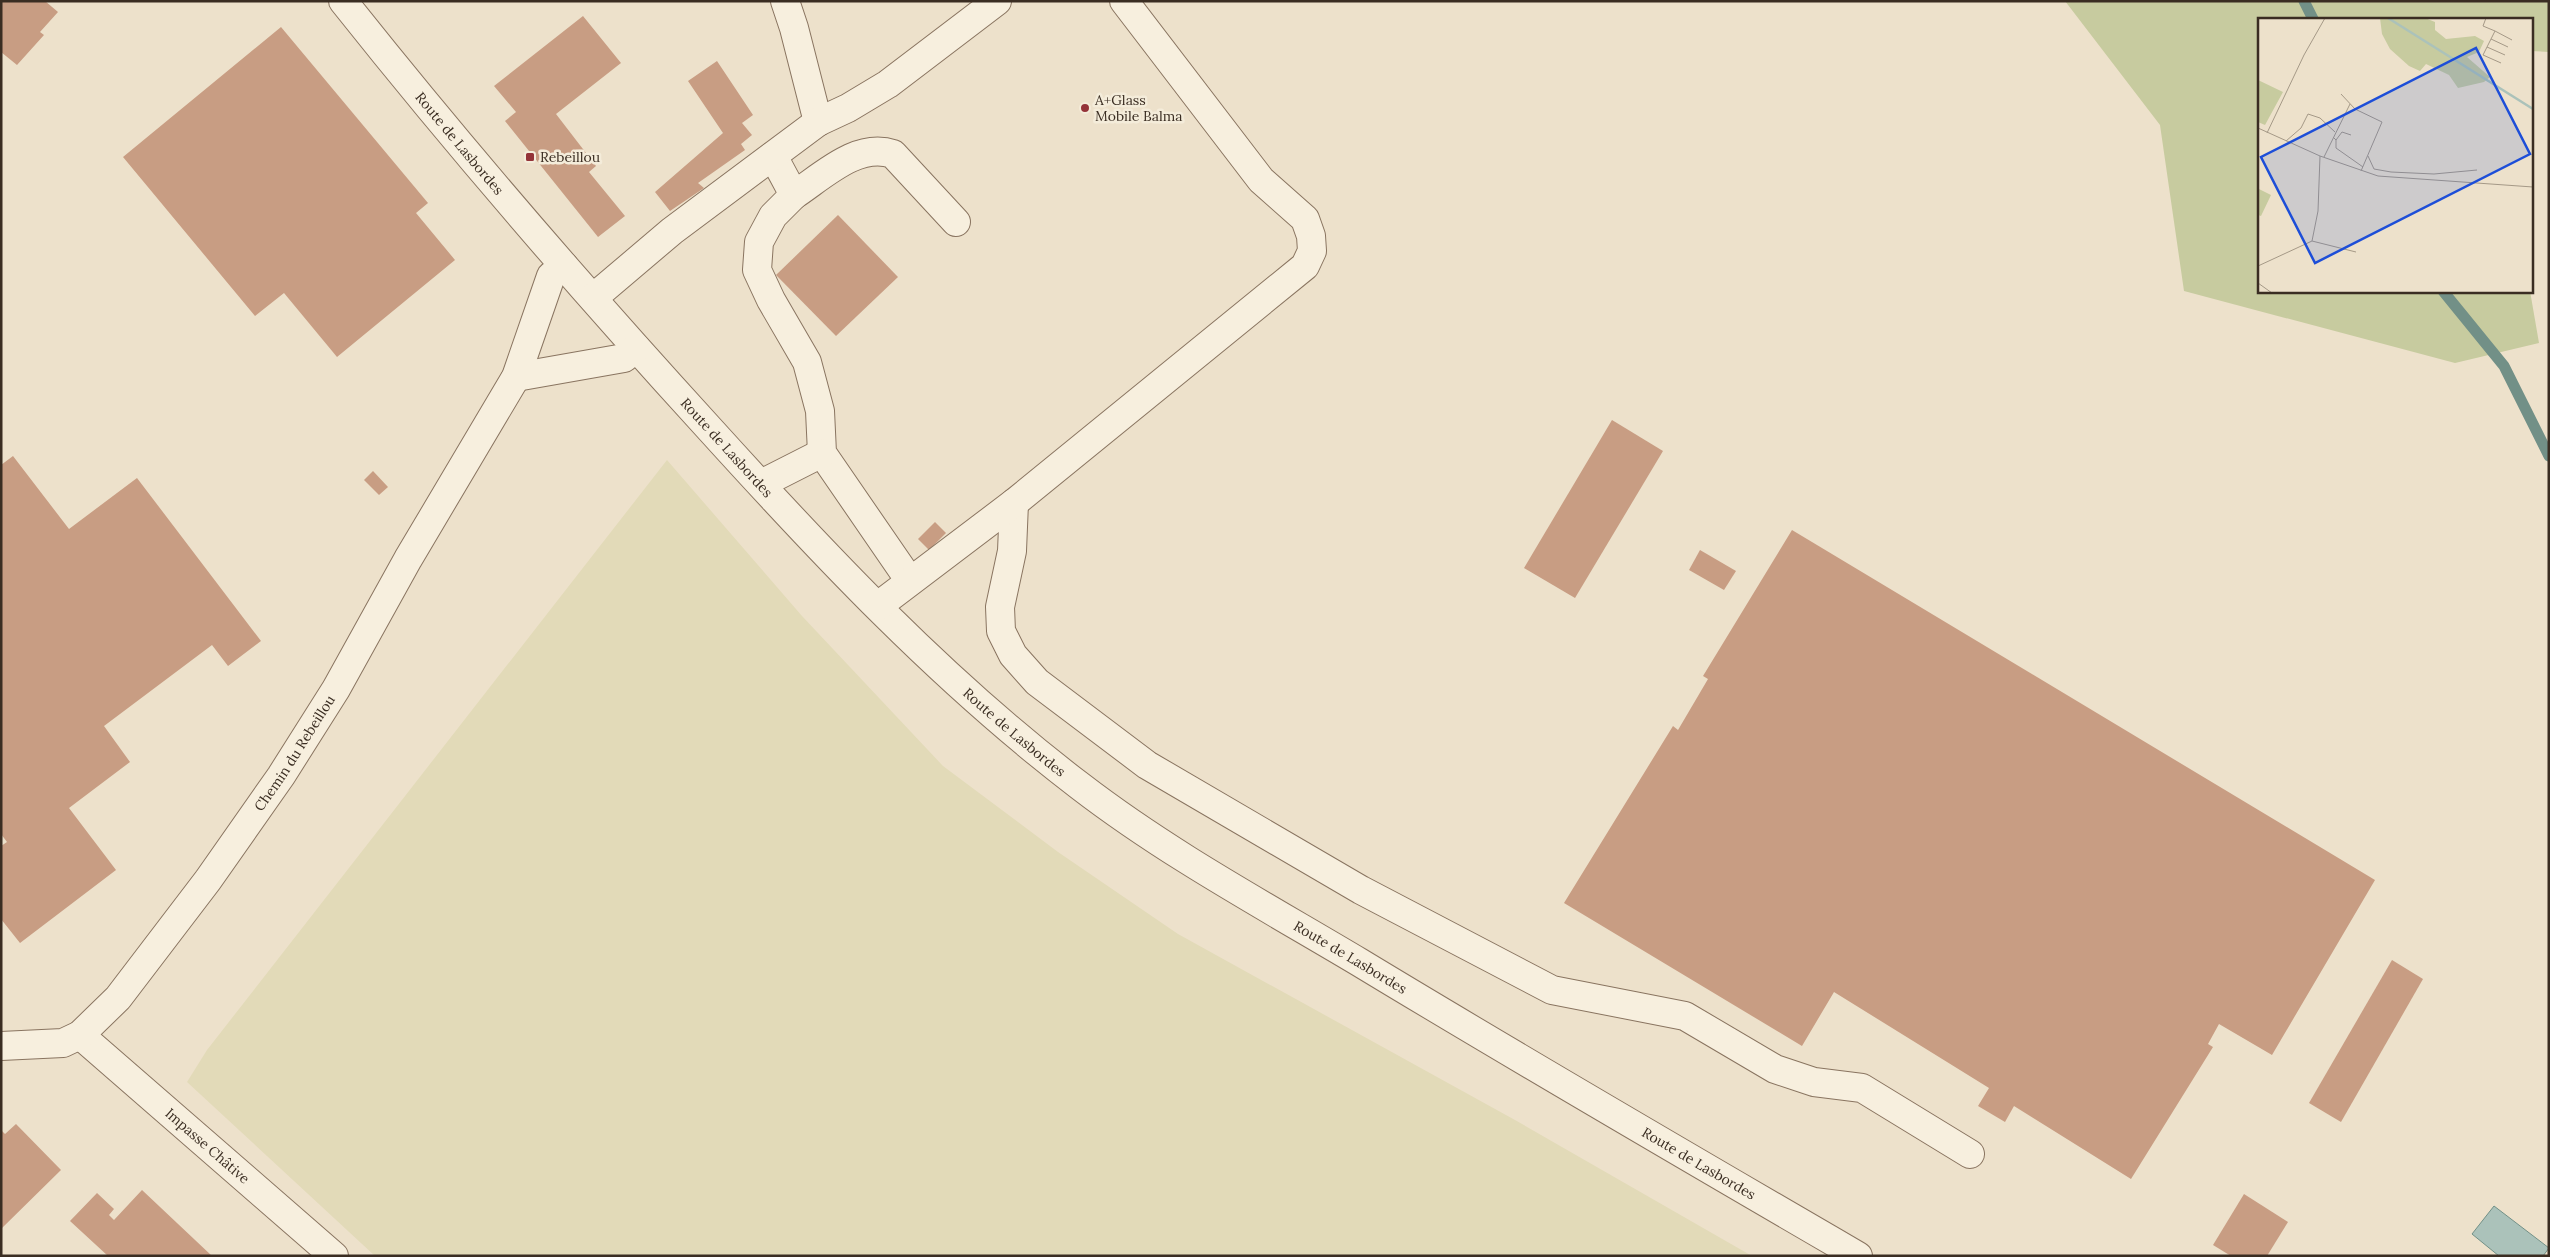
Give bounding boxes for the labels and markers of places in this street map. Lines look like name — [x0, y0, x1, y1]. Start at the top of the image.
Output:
place label: A+Glass Mobile Balma — [1094, 91, 1183, 125]
marker: A+Glass Mobile Balma — [1079, 102, 1091, 114]
place label: Rebeillou — [540, 148, 600, 166]
marker: Rebeillou — [524, 151, 536, 163]

